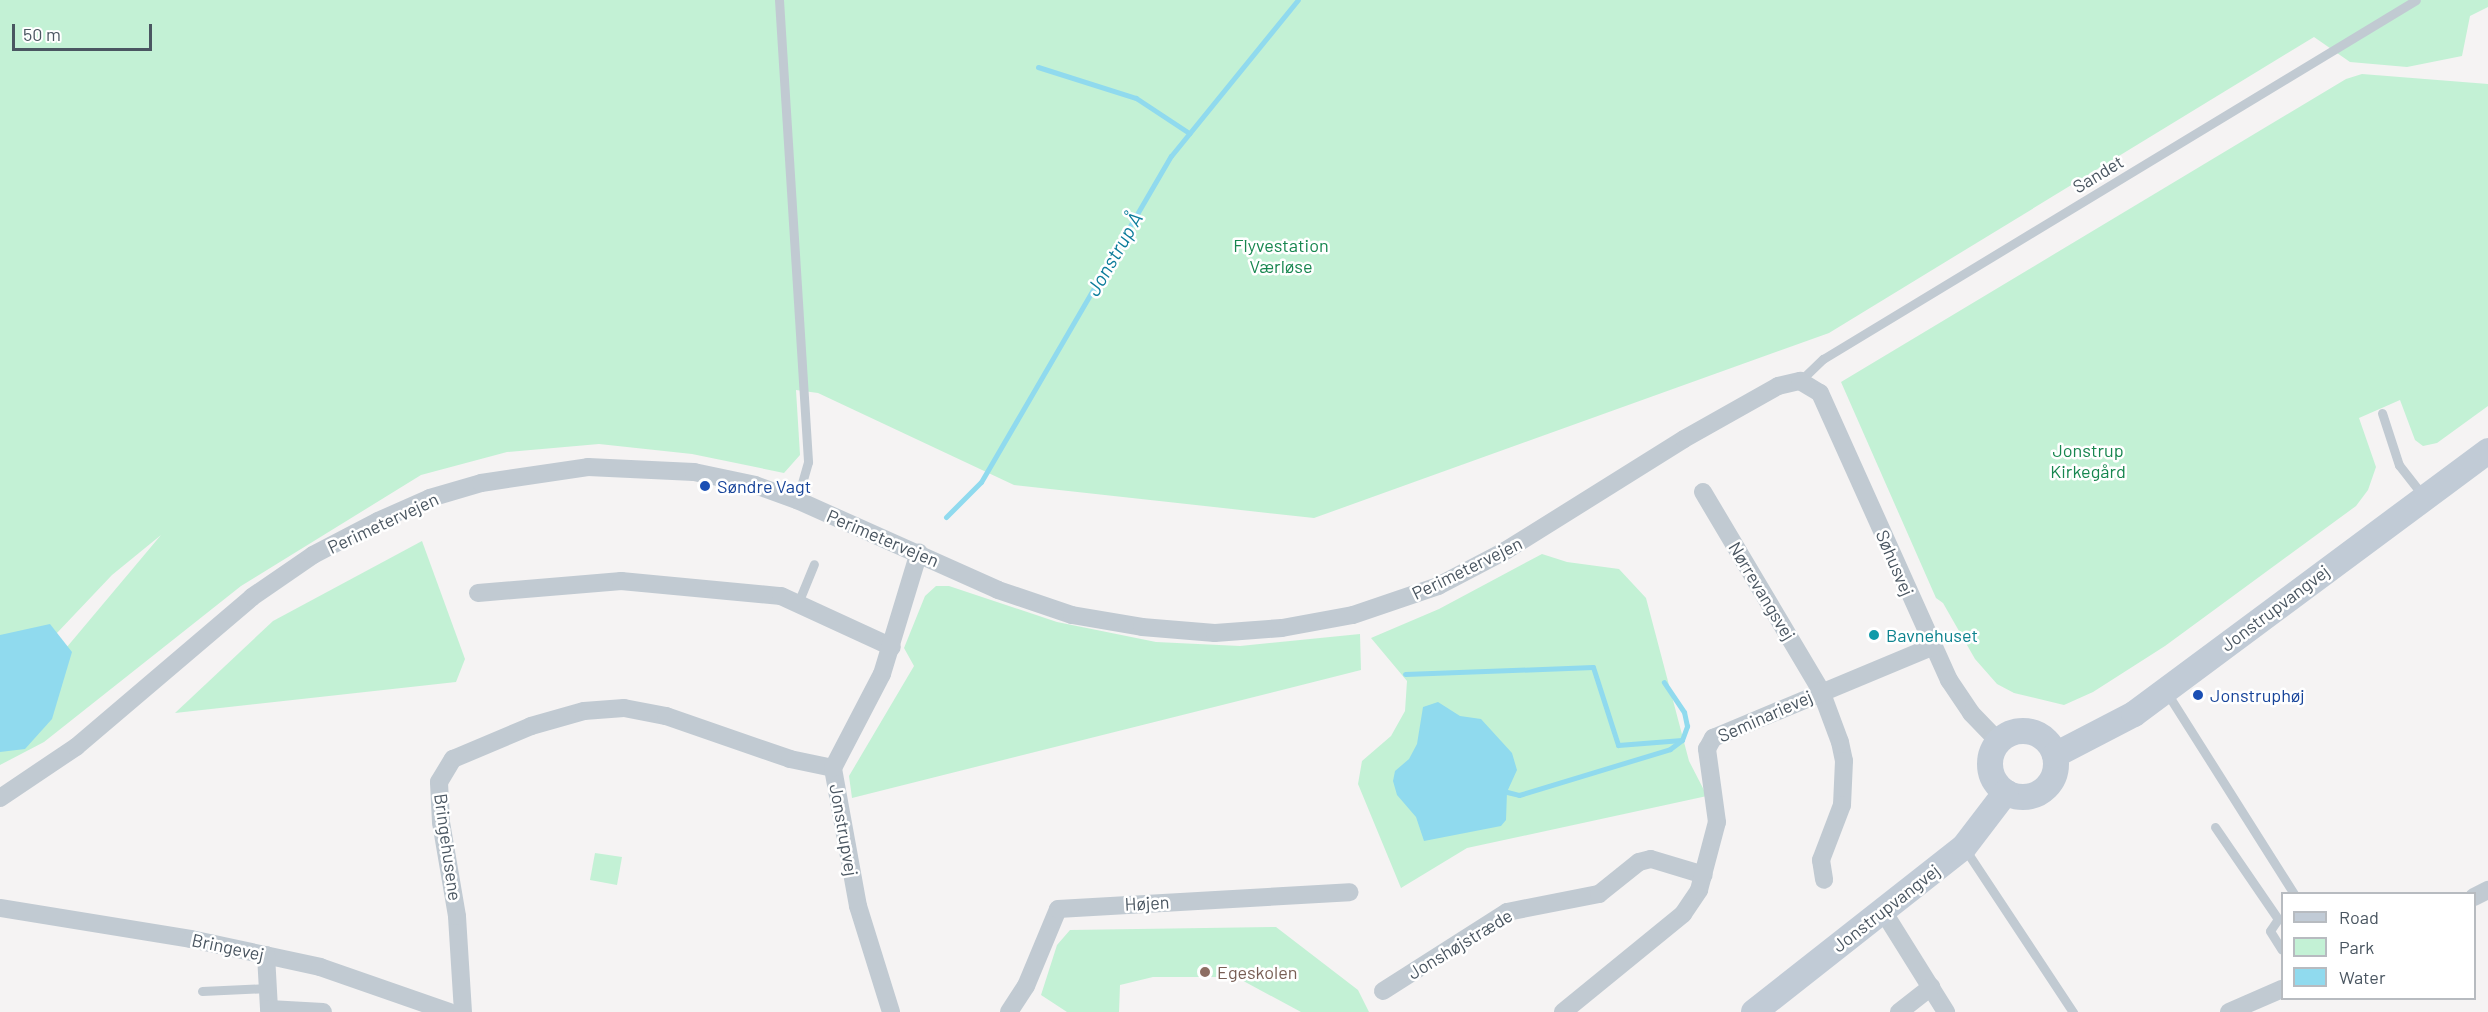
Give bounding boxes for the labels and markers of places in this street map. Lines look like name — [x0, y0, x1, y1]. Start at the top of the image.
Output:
place label: Søndre Vagt — [717, 475, 811, 497]
marker: Søndre Vagt — [698, 479, 712, 493]
place label: Bavnehuset — [1886, 624, 1978, 646]
marker: Bavnehuset — [1867, 628, 1881, 642]
place label: Jonstruphøj — [2210, 684, 2305, 706]
marker: Jonstruphøj — [2191, 688, 2205, 702]
place label: Egeskolen — [1217, 961, 1298, 983]
marker: Egeskolen — [1198, 965, 1212, 979]

